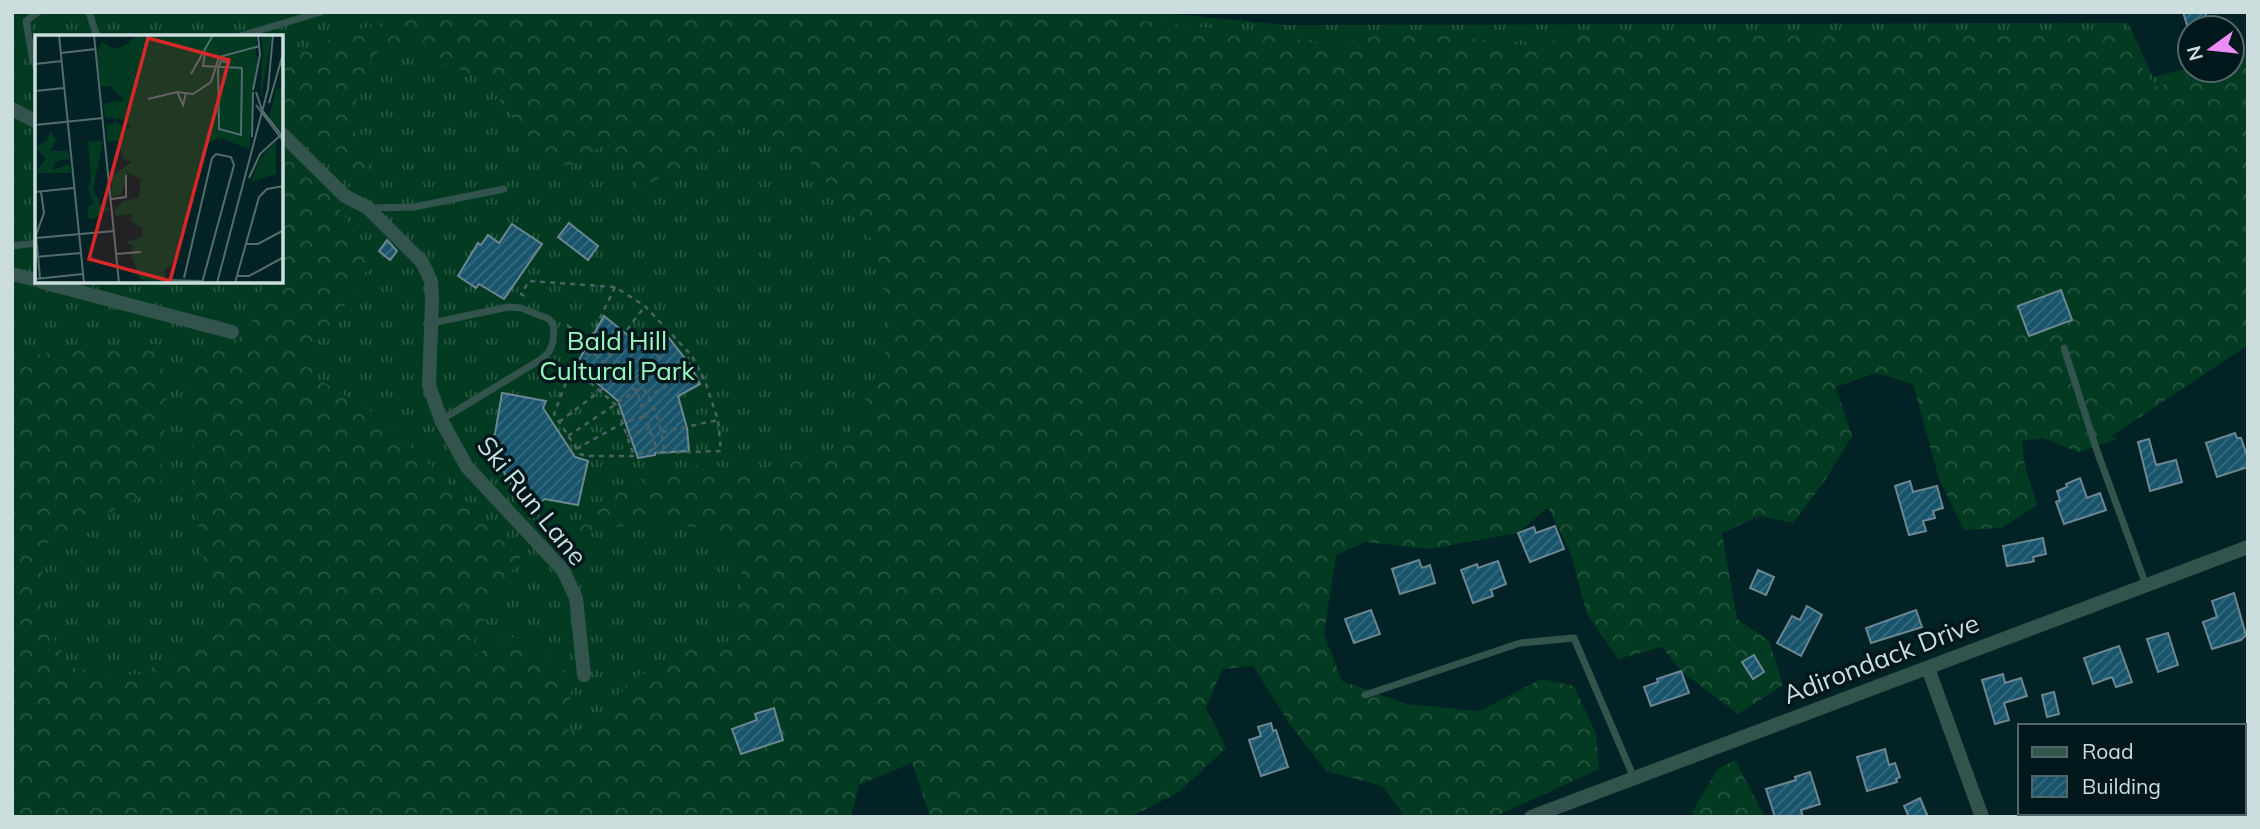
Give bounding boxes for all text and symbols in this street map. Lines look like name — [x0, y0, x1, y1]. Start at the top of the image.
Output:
north arrow — [2176, 14, 2246, 84]
inset map — [35, 35, 284, 284]
text: N — [2181, 43, 2208, 63]
park label: Bald Hill Cultural Park — [539, 324, 695, 387]
street label: Ski Run Lane — [470, 429, 595, 572]
street label: Adirondack Drive — [1778, 606, 1983, 711]
legend — [2018, 724, 2246, 815]
text: Road — [2082, 738, 2133, 764]
text: Building — [2082, 773, 2161, 799]

